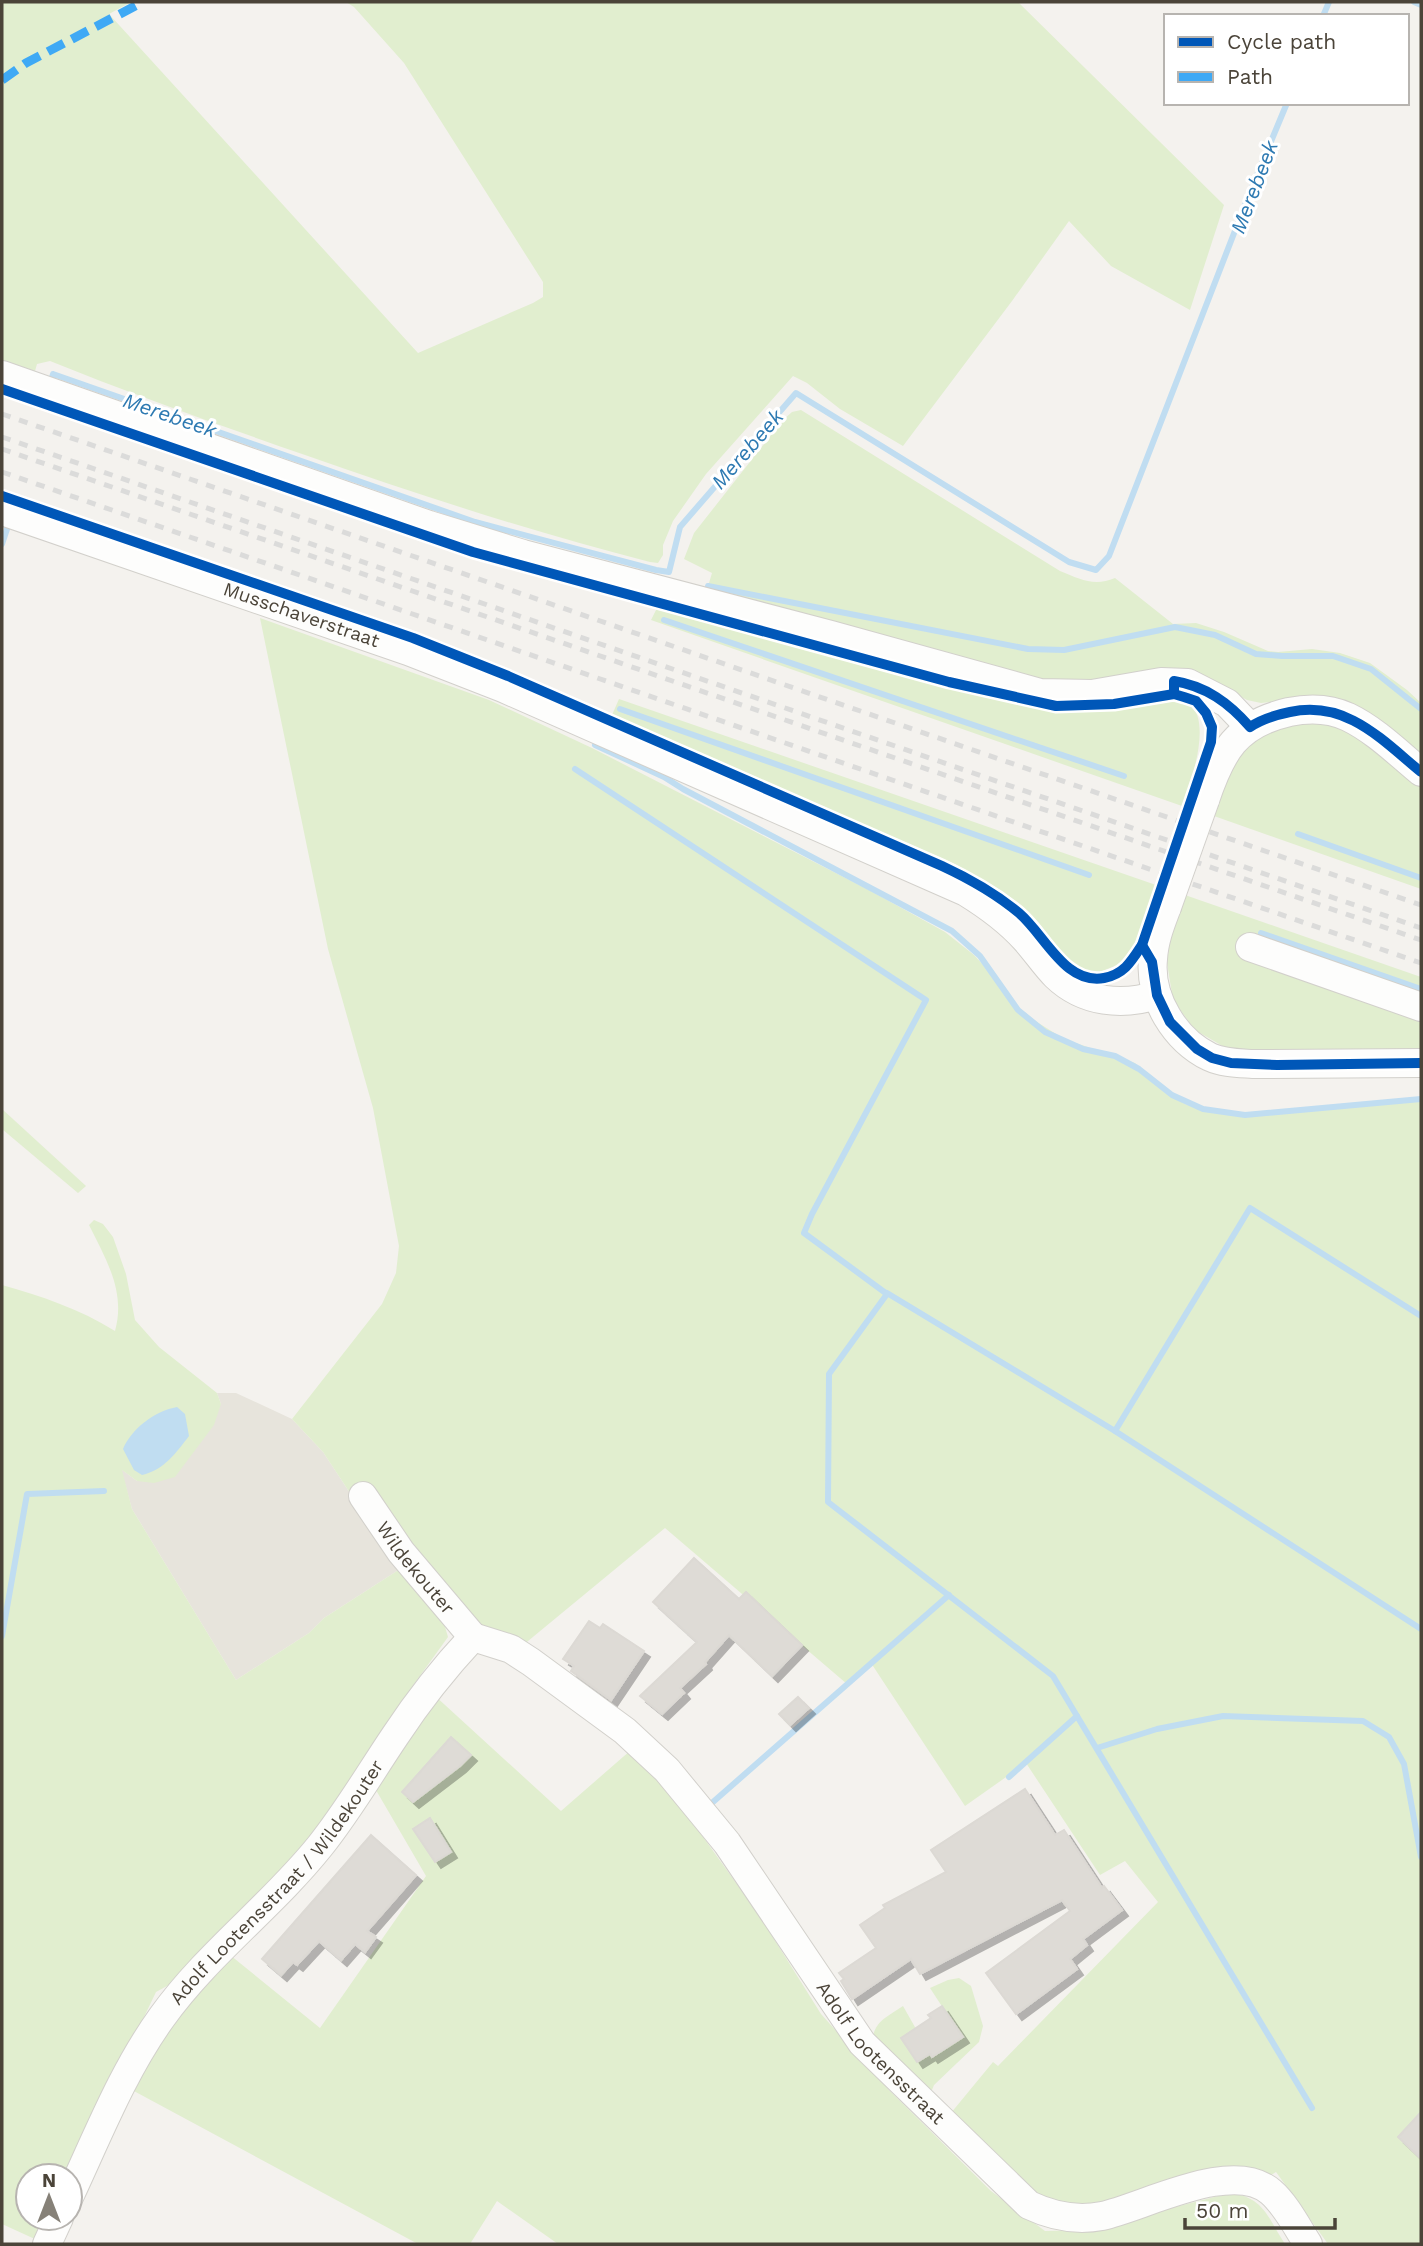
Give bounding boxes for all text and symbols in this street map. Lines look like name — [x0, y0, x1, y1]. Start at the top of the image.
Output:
legend — [1164, 14, 1409, 105]
text: Cycle path — [1227, 29, 1336, 54]
text: Path — [1227, 64, 1273, 89]
water label: Merebeek — [1225, 136, 1283, 237]
water label: Merebeek — [120, 387, 221, 443]
water label: Merebeek — [706, 404, 789, 494]
street label: Musschaverstraat — [221, 577, 383, 652]
street label: Wildekouter — [372, 1517, 460, 1619]
street label: Adolf Lootensstraat / Wildekouter — [164, 1755, 388, 2009]
street label: Adolf Lootensstraat — [812, 1977, 950, 2129]
north arrow — [14, 2162, 84, 2232]
text: N — [42, 2169, 56, 2192]
scale bar — [1185, 2186, 1336, 2230]
text: 50 m — [1196, 2198, 1248, 2223]

